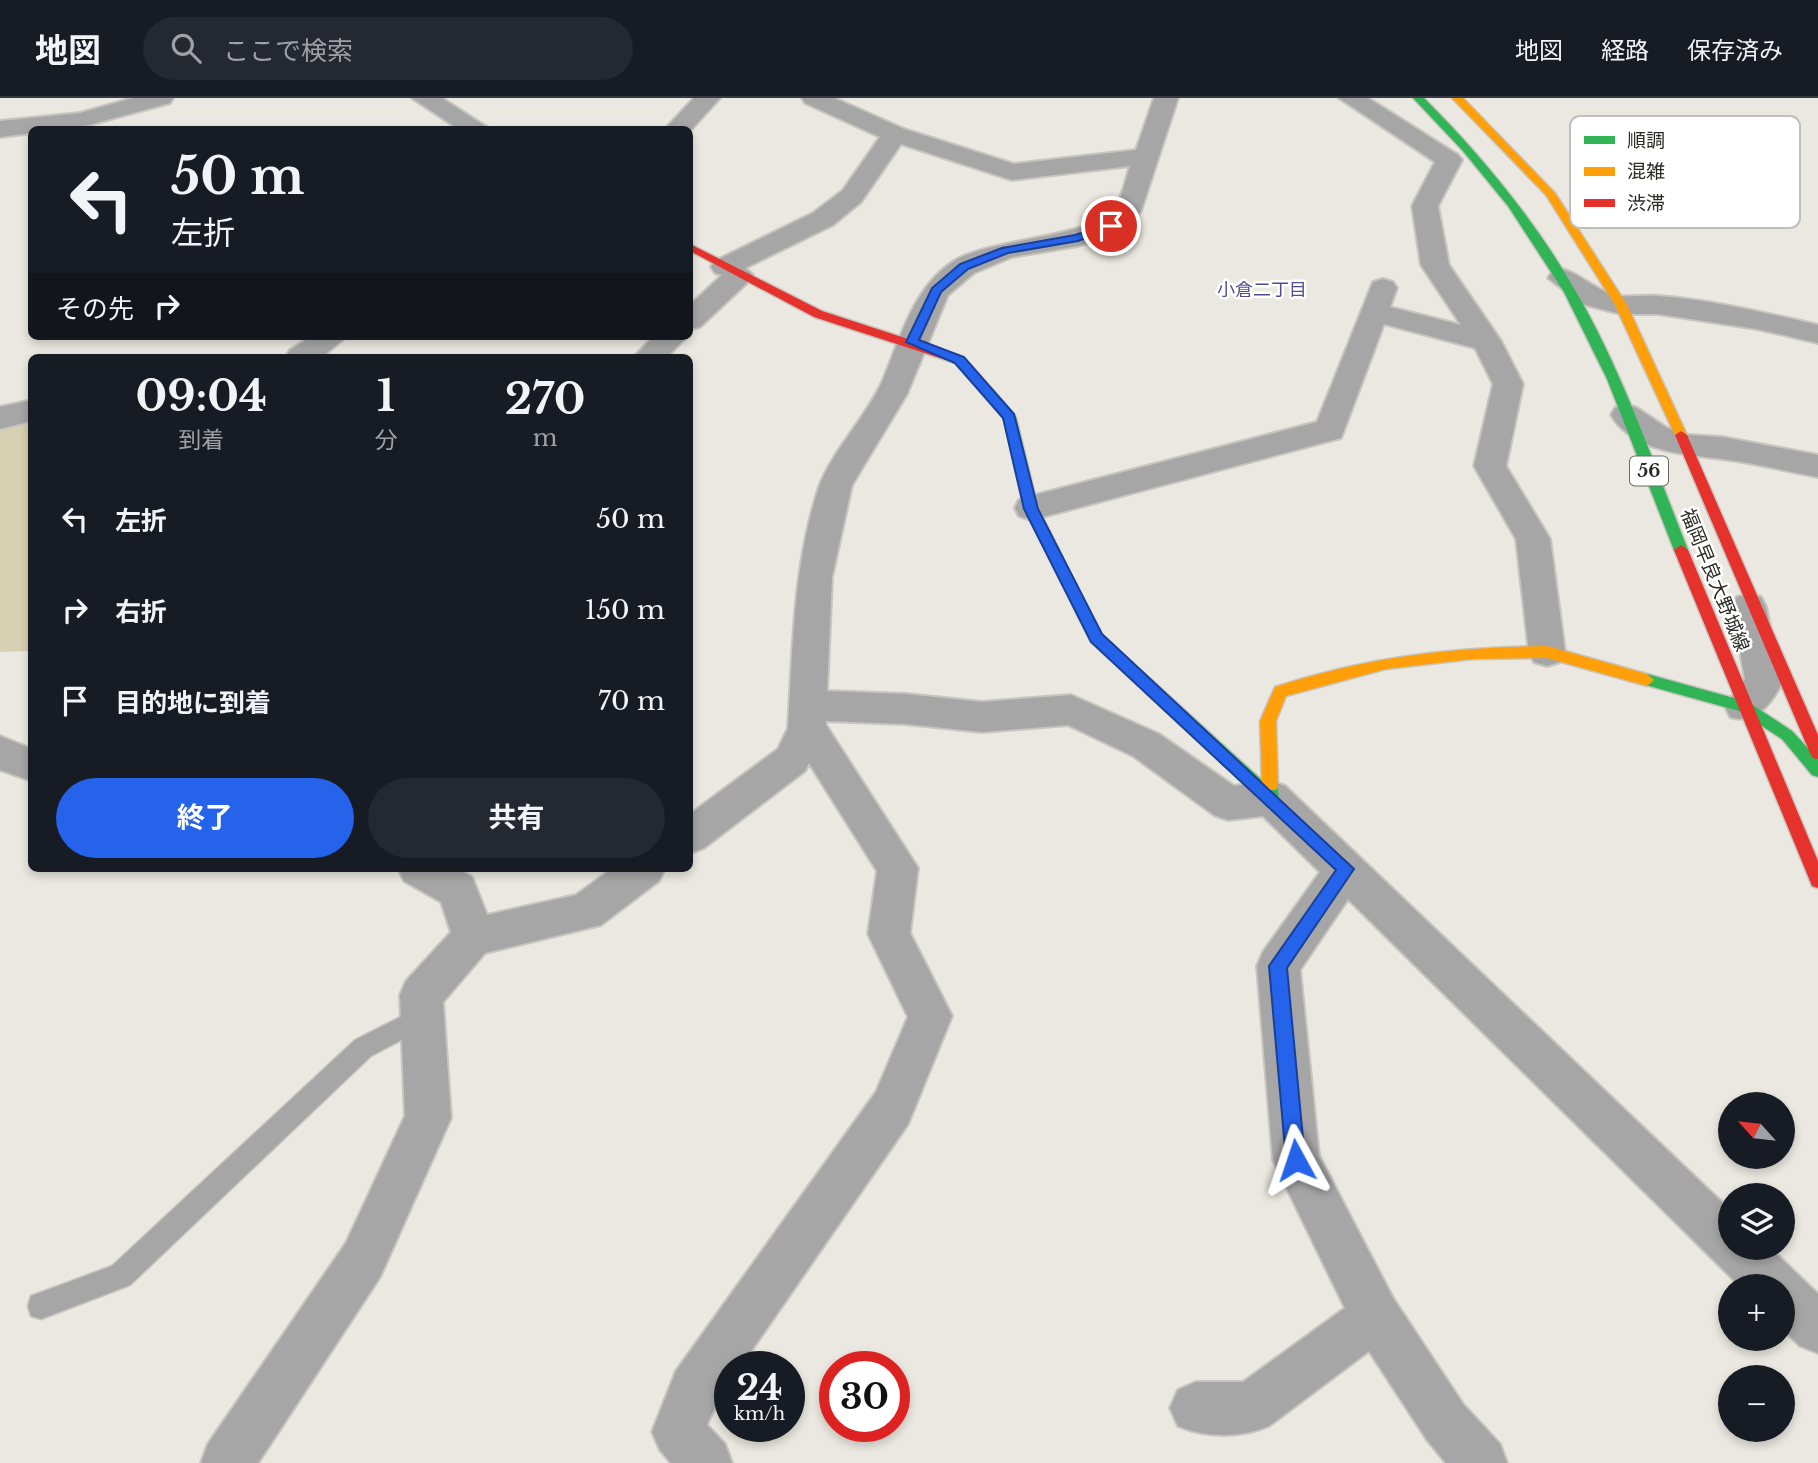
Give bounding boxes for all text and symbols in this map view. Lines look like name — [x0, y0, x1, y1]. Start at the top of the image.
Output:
search box — [143, 17, 633, 80]
icon: search — [167, 29, 205, 67]
text: 地図 — [35, 30, 101, 71]
text: ここで検索 — [223, 35, 353, 67]
text: 地図 — [1515, 36, 1563, 65]
text: 経路 — [1601, 36, 1649, 65]
text: 保存済み — [1687, 36, 1783, 65]
legend — [1570, 116, 1800, 228]
text: 順調 — [1627, 129, 1665, 152]
text: 50 m — [171, 146, 304, 207]
icon: left — [56, 154, 147, 245]
text: 混雑 — [1627, 160, 1665, 183]
text: 渋滞 — [1627, 192, 1665, 215]
pin — [1081, 196, 1141, 256]
icon: arrive — [1092, 207, 1130, 245]
text: 左折 — [171, 213, 235, 253]
district label: 小倉二丁目 — [1217, 279, 1307, 301]
icon: right — [148, 287, 186, 325]
text: その先 — [56, 293, 134, 325]
text: 09:04 — [135, 370, 267, 422]
text: 1 — [377, 370, 395, 422]
text: 270 — [505, 373, 586, 425]
text: m — [533, 424, 558, 452]
text: 到着 — [178, 426, 224, 454]
text: 分 — [374, 426, 397, 454]
road number: 56 — [1630, 456, 1668, 486]
icon: left — [56, 500, 94, 538]
text: 50 m — [596, 503, 665, 535]
text: 左折 — [115, 505, 167, 537]
street label: 福岡早良大野城線 — [1676, 505, 1754, 655]
icon: right — [56, 591, 94, 629]
text: 150 m — [585, 594, 665, 626]
text: 右折 — [115, 596, 167, 628]
icon: arrive — [56, 682, 94, 720]
text: 70 m — [598, 685, 665, 717]
text: 目的地に到着 — [115, 687, 271, 719]
button: 終了 — [56, 778, 354, 858]
button: 共有 — [368, 778, 665, 858]
north arrow — [1718, 1092, 1796, 1169]
map controls — [1718, 1092, 1795, 1442]
position arrow — [1259, 1123, 1333, 1197]
button: layers — [1718, 1183, 1795, 1260]
button: + — [1718, 1274, 1795, 1351]
speed limit sign: 30 — [819, 1351, 910, 1442]
button: − — [1718, 1365, 1795, 1442]
text: 24 — [736, 1366, 783, 1409]
text: km/h — [734, 1403, 785, 1425]

